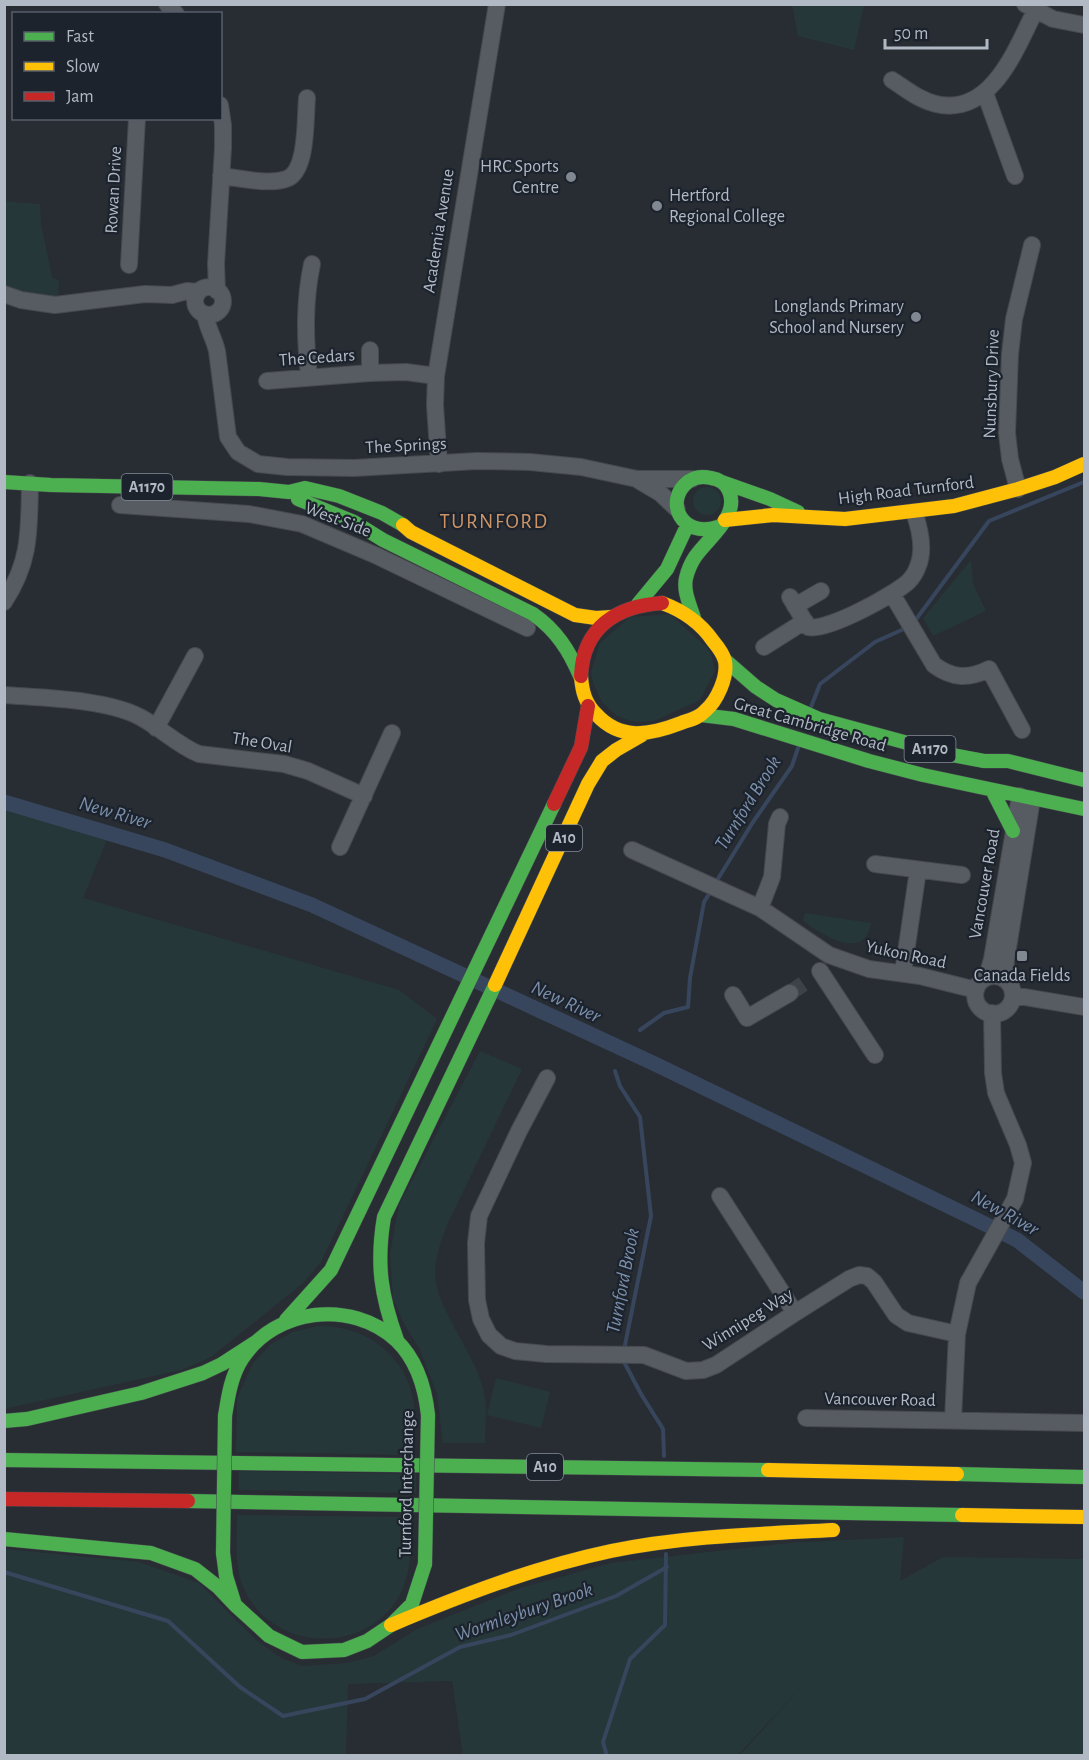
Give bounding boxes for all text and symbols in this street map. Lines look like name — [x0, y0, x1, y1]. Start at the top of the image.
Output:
legend — [12, 12, 222, 120]
scale bar — [885, 12, 987, 50]
text: 50 m — [894, 25, 928, 43]
text: Fast — [66, 28, 94, 46]
text: Slow — [66, 58, 99, 76]
text: Jam — [66, 88, 94, 106]
street label: Rowan Drive — [103, 146, 125, 234]
place label: HRC Sports Centre — [480, 158, 559, 197]
street label: Academia Avenue — [420, 168, 458, 294]
marker: HRC Sports Centre — [564, 170, 578, 184]
place label: Hertford Regional College — [669, 187, 785, 226]
marker: Hertford Regional College — [650, 199, 664, 213]
place label: Longlands Primary School and Nursery — [769, 298, 904, 337]
marker: Longlands Primary School and Nursery — [909, 310, 923, 324]
street label: Nunsbury Drive — [981, 329, 1003, 439]
street label: The Cedars — [278, 346, 356, 370]
street label: The Springs — [365, 435, 447, 457]
road number: A1170 — [122, 474, 172, 500]
street label: High Road Turnford — [837, 474, 975, 508]
street label: West Side — [302, 499, 374, 541]
district label: TURNFORD — [439, 511, 549, 532]
street label: Great Cambridge Road — [732, 695, 888, 755]
street label: The Oval — [231, 729, 293, 757]
road number: A1170 — [904, 736, 956, 762]
water label: Turnford Brook — [711, 752, 785, 854]
water label: New River — [77, 793, 154, 833]
road number: A10 — [546, 825, 582, 851]
street label: Vancouver Road — [966, 827, 1004, 941]
street label: Yukon Road — [864, 938, 948, 972]
marker: Canada Fields — [1015, 949, 1029, 963]
place label: Canada Fields — [974, 967, 1070, 985]
water label: New River — [528, 977, 604, 1027]
water label: New River — [968, 1186, 1043, 1240]
water label: Turnford Brook — [603, 1227, 643, 1335]
street label: Winnipeg Way — [700, 1285, 797, 1355]
street label: Vancouver Road — [824, 1390, 936, 1410]
street label: Turnford Interchange — [397, 1410, 417, 1558]
road number: A10 — [527, 1454, 563, 1480]
water label: Wormleybury Brook — [453, 1579, 595, 1645]

